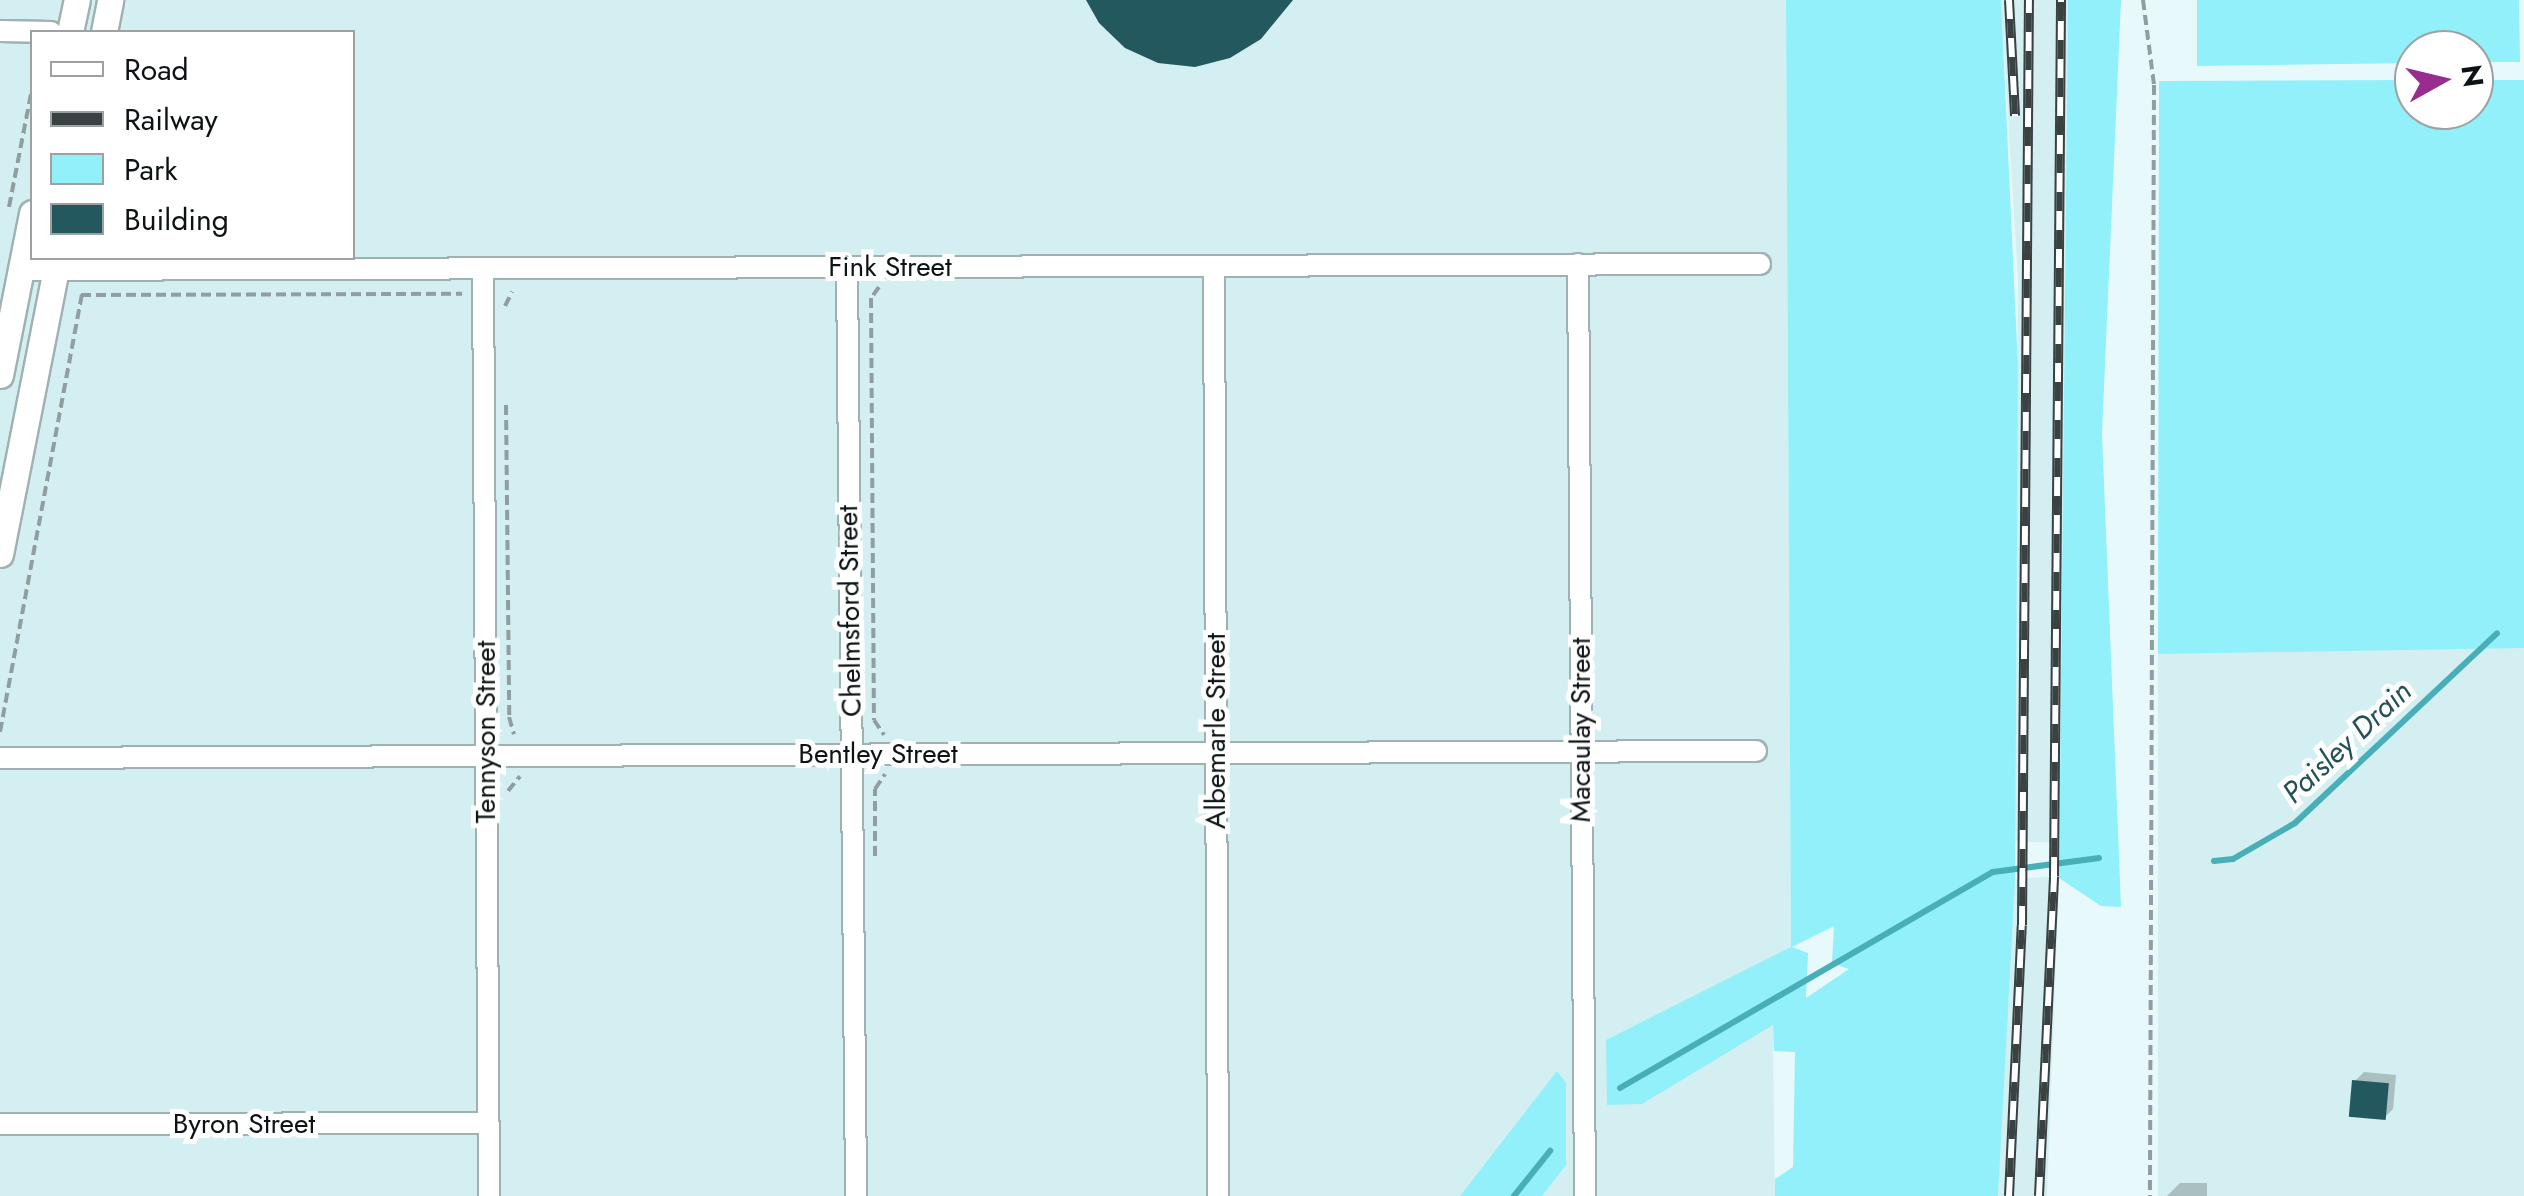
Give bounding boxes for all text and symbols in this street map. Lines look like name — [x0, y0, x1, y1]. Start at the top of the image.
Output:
legend — [30, 30, 355, 260]
north arrow — [2394, 30, 2494, 130]
text: Road — [124, 48, 189, 91]
text: N — [2450, 62, 2494, 90]
text: Railway — [124, 98, 218, 141]
text: Park — [124, 148, 177, 191]
text: Building — [124, 198, 229, 241]
street label: Fink Street — [828, 250, 952, 284]
street label: Chelmsford Street — [831, 505, 869, 717]
street label: Albemarle Street — [1199, 633, 1233, 829]
street label: Macaulay Street — [1564, 638, 1598, 822]
street label: Tennyson Street — [469, 641, 503, 823]
water label: Paisley Drain — [2275, 673, 2419, 811]
street label: Bentley Street — [798, 737, 958, 771]
street label: Byron Street — [173, 1107, 315, 1141]

